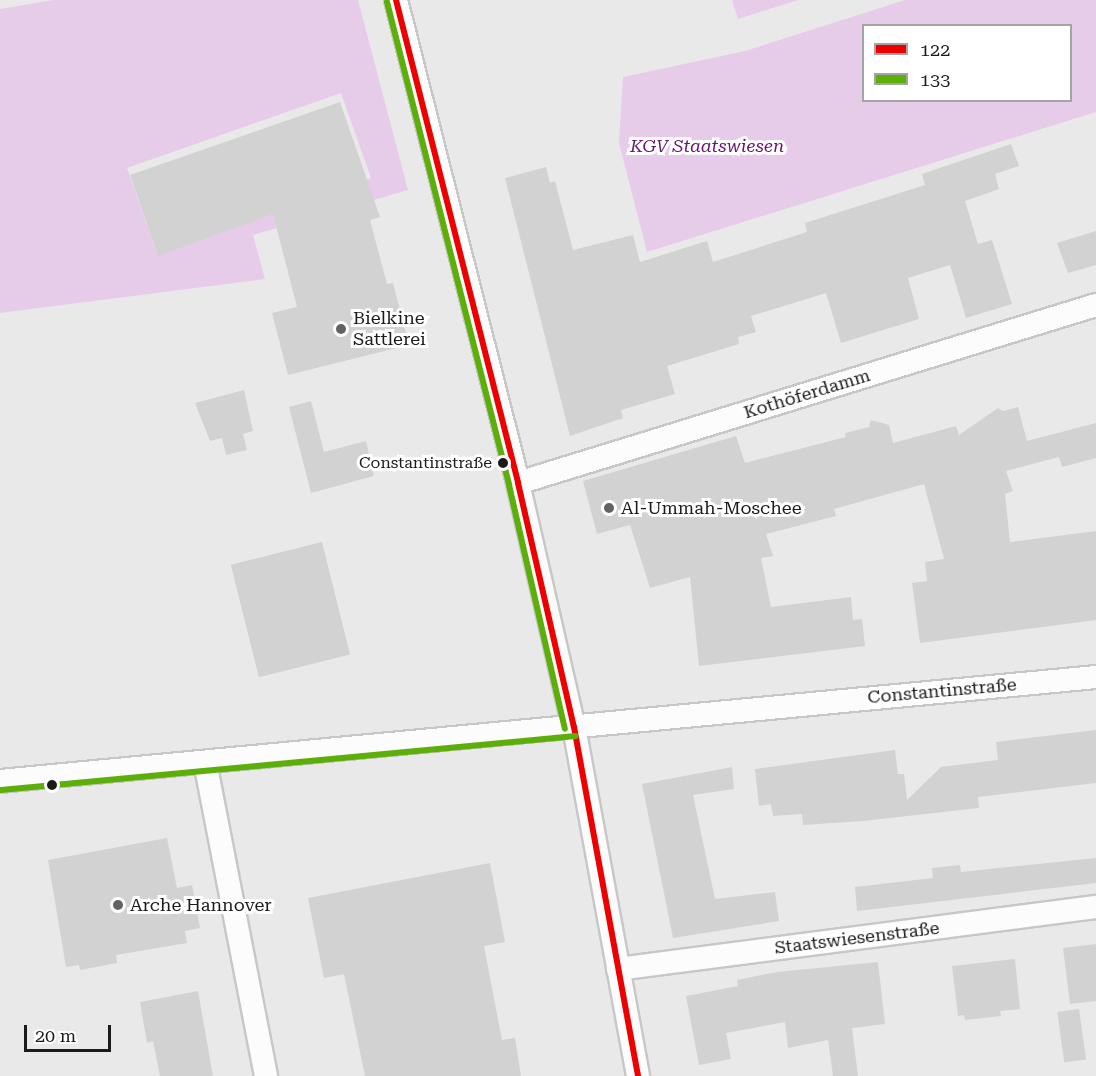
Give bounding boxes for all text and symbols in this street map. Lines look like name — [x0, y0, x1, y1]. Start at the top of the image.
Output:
legend — [862, 24, 1072, 102]
text: 122 — [920, 39, 950, 60]
text: 133 — [920, 69, 950, 90]
park label: KGV Staatswiesen — [630, 135, 784, 157]
place label: Bielkine Sattlerei — [353, 308, 426, 350]
marker: Bielkine Sattlerei — [334, 322, 348, 336]
street label: Kothöferdamm — [741, 364, 873, 424]
place label: Constantinstraße — [359, 453, 492, 473]
marker: Constantinstraße — [497, 457, 509, 469]
place label: Al-Ummah-Moschee — [621, 497, 802, 519]
marker: Al-Ummah-Moschee — [602, 501, 616, 515]
street label: Constantinstraße — [867, 674, 1017, 708]
unlabelled marker — [46, 779, 58, 791]
place label: Arche Hannover — [130, 894, 272, 916]
marker: Arche Hannover — [111, 898, 125, 912]
street label: Staatswiesenstraße — [773, 917, 941, 959]
scale bar — [27, 1013, 114, 1051]
text: 20 m — [35, 1025, 76, 1046]

